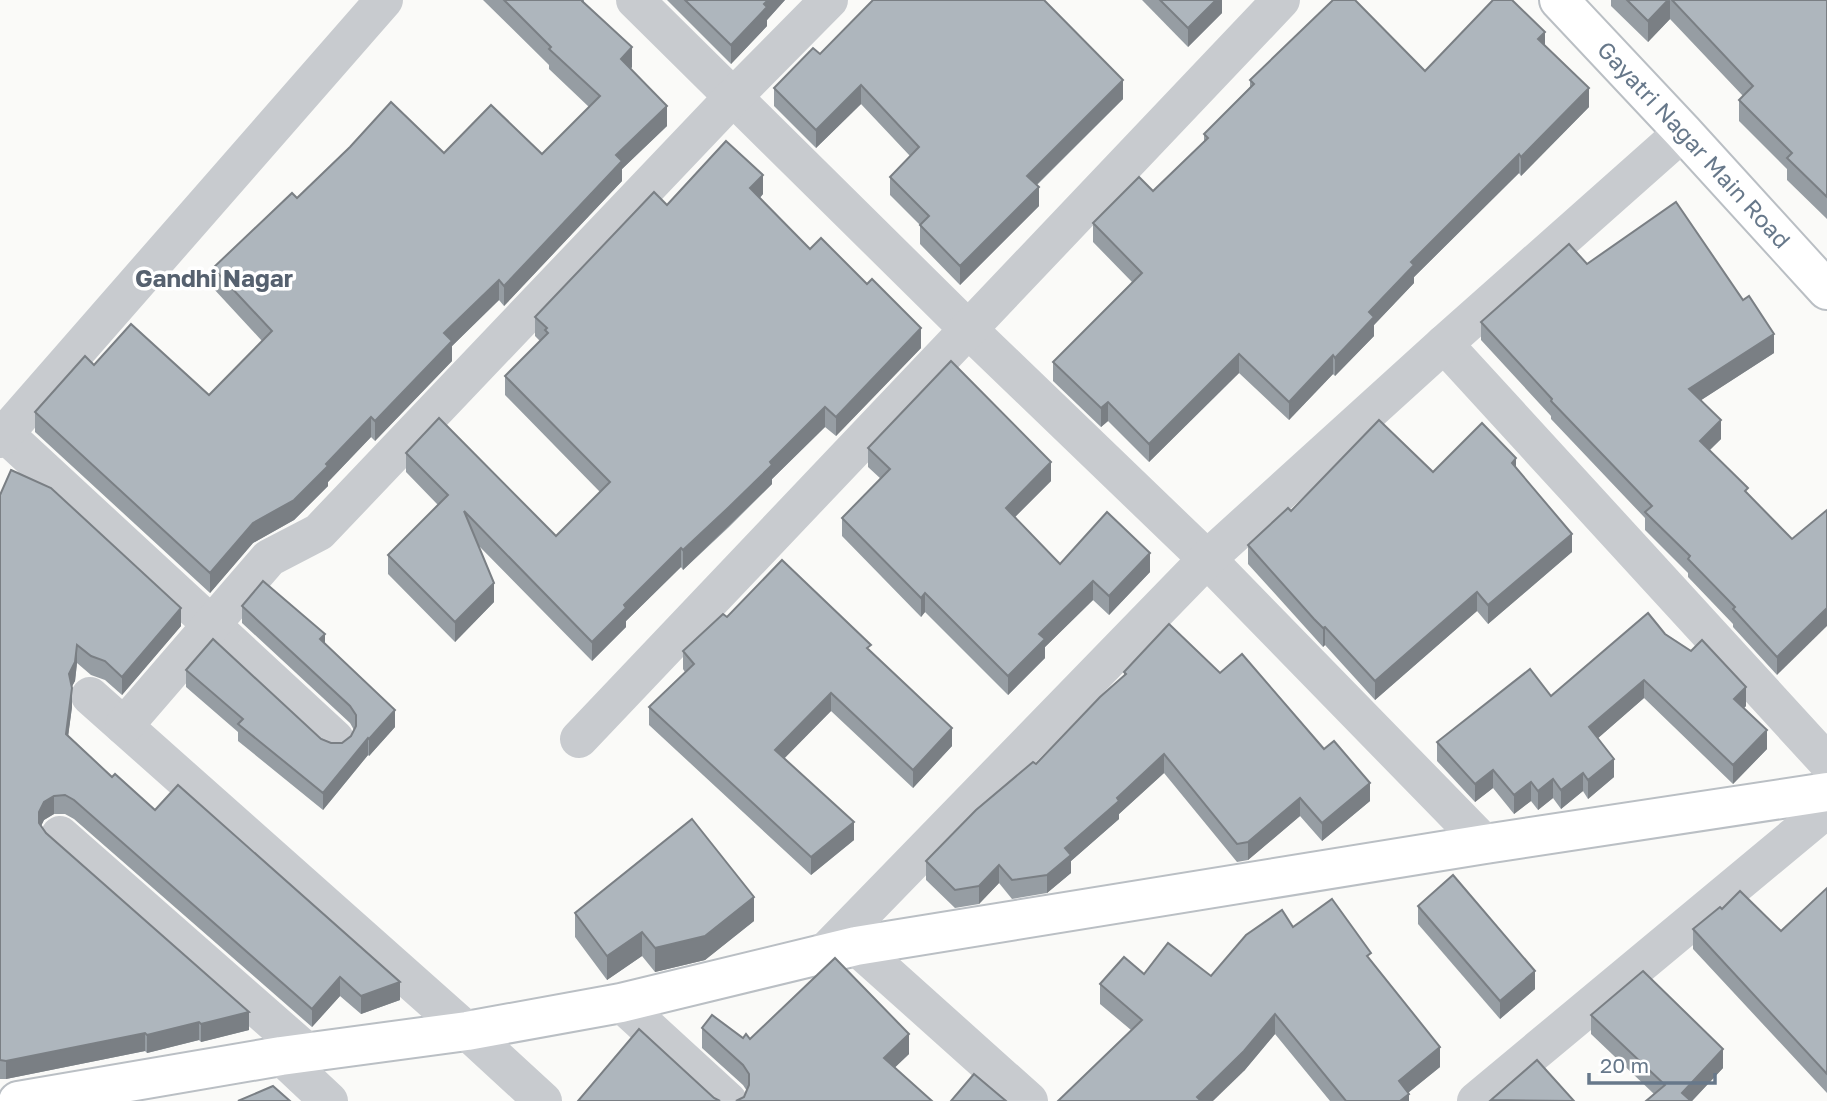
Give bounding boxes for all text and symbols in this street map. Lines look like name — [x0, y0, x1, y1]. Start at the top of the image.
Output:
street label: Gayatri Nagar Main Road — [1592, 35, 1797, 254]
district label: Gandhi Nagar — [135, 263, 293, 292]
scale bar — [1589, 1042, 1715, 1086]
text: 20 m — [1600, 1052, 1649, 1078]

